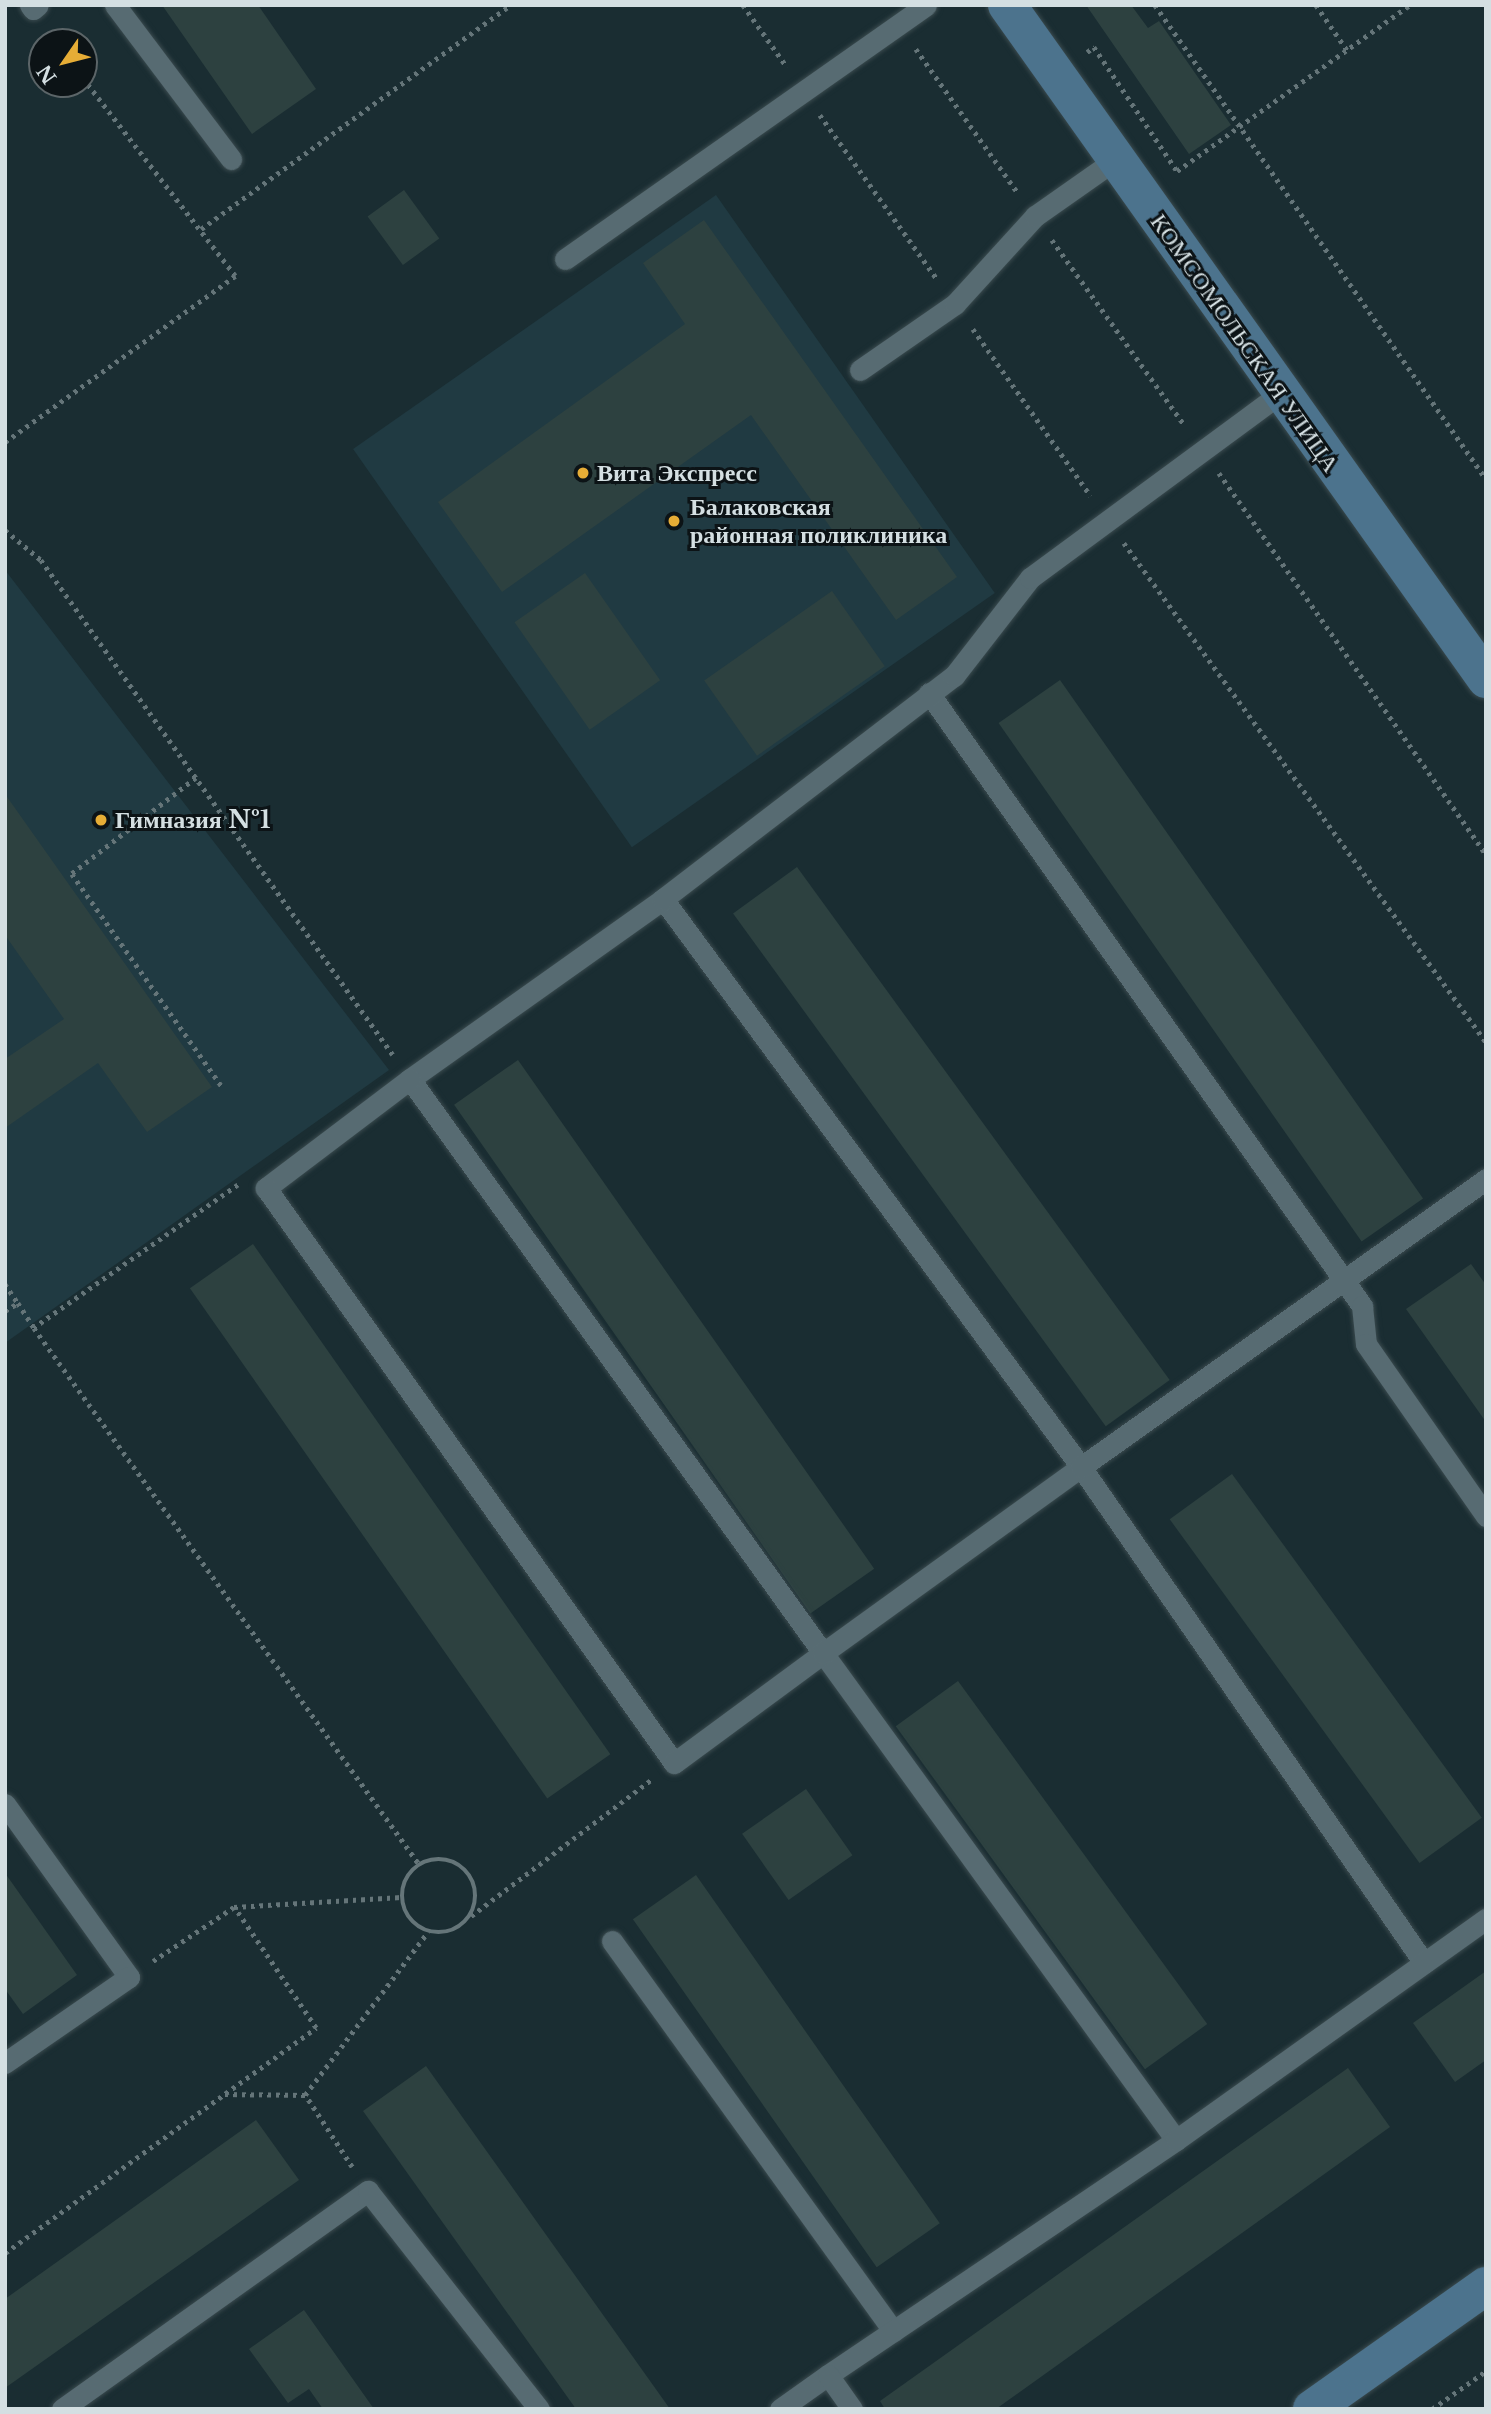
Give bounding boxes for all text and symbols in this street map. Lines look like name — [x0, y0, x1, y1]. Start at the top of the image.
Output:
north arrow — [28, 28, 98, 98]
text: N — [32, 60, 62, 88]
street label: КОМСОМОЛЬСКАЯ УЛИЦА — [1145, 208, 1345, 478]
place label: Вита Экспресс — [597, 459, 757, 487]
marker: Вита Экспресс — [575, 465, 591, 481]
place label: Балаковская районная поликлиника — [690, 493, 947, 549]
marker: Балаковская районная поликлиника — [664, 511, 684, 531]
place label: Гимназия №1 — [115, 806, 270, 834]
marker: Гимназия №1 — [93, 812, 109, 828]

